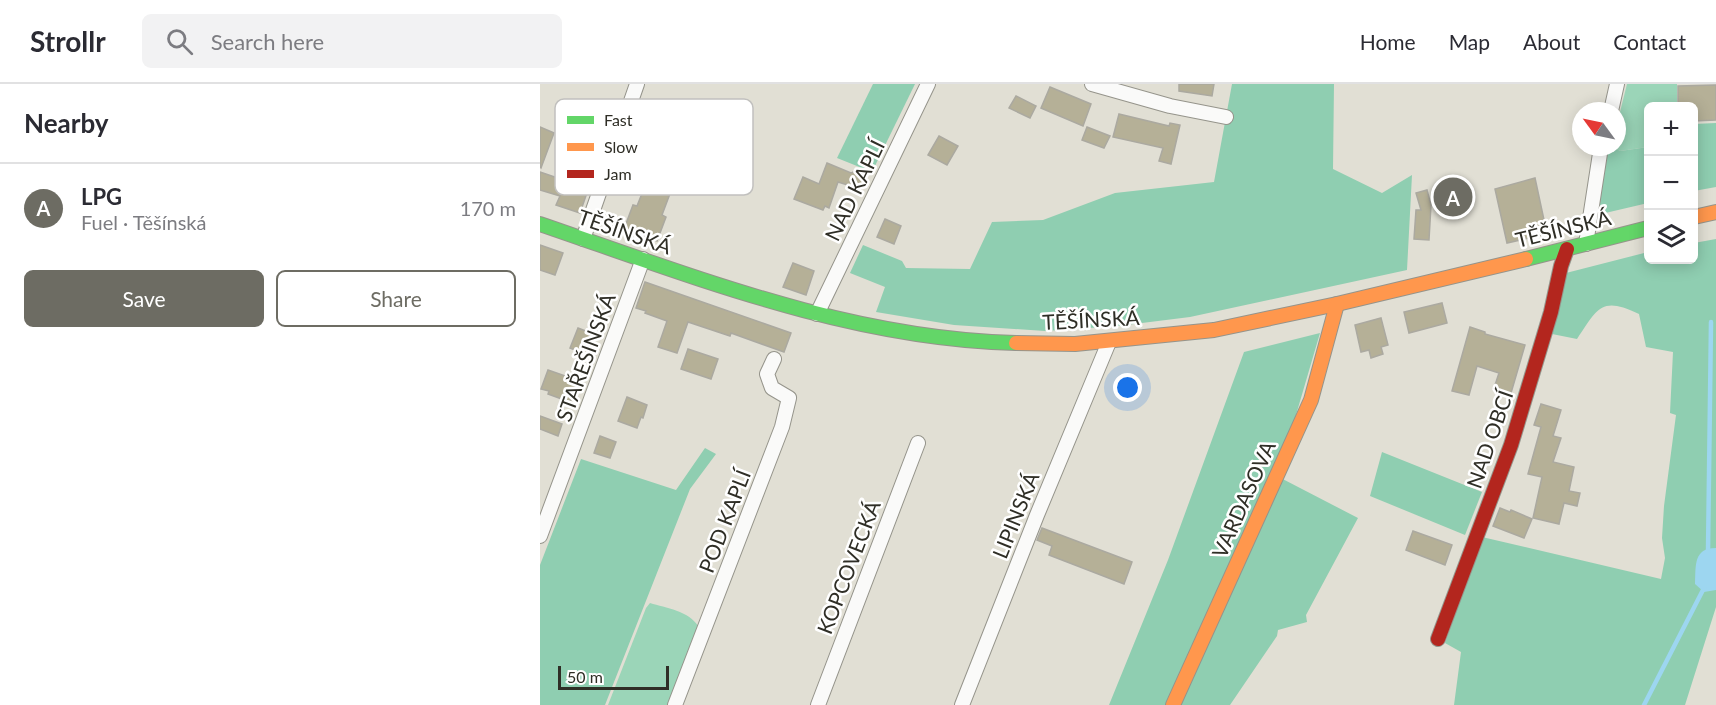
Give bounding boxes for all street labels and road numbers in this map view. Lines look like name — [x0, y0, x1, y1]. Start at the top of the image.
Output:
street label: NAD KAPLÍ — [819, 135, 890, 244]
street label: TĚŠÍNSKÁ — [575, 203, 676, 259]
street label: TĚŠÍNSKÁ — [1513, 204, 1614, 252]
street label: STAŘEŠINSKÁ — [550, 289, 620, 425]
street label: TĚŠÍNSKÁ — [1042, 304, 1141, 334]
street label: NAD OBCÍ — [1461, 386, 1518, 491]
street label: VARDASOVA — [1206, 436, 1280, 561]
street label: POD KAPLÍ — [693, 465, 755, 576]
street label: LIPINSKÁ — [986, 468, 1044, 562]
street label: KOPCOVECKÁ — [811, 496, 885, 637]

